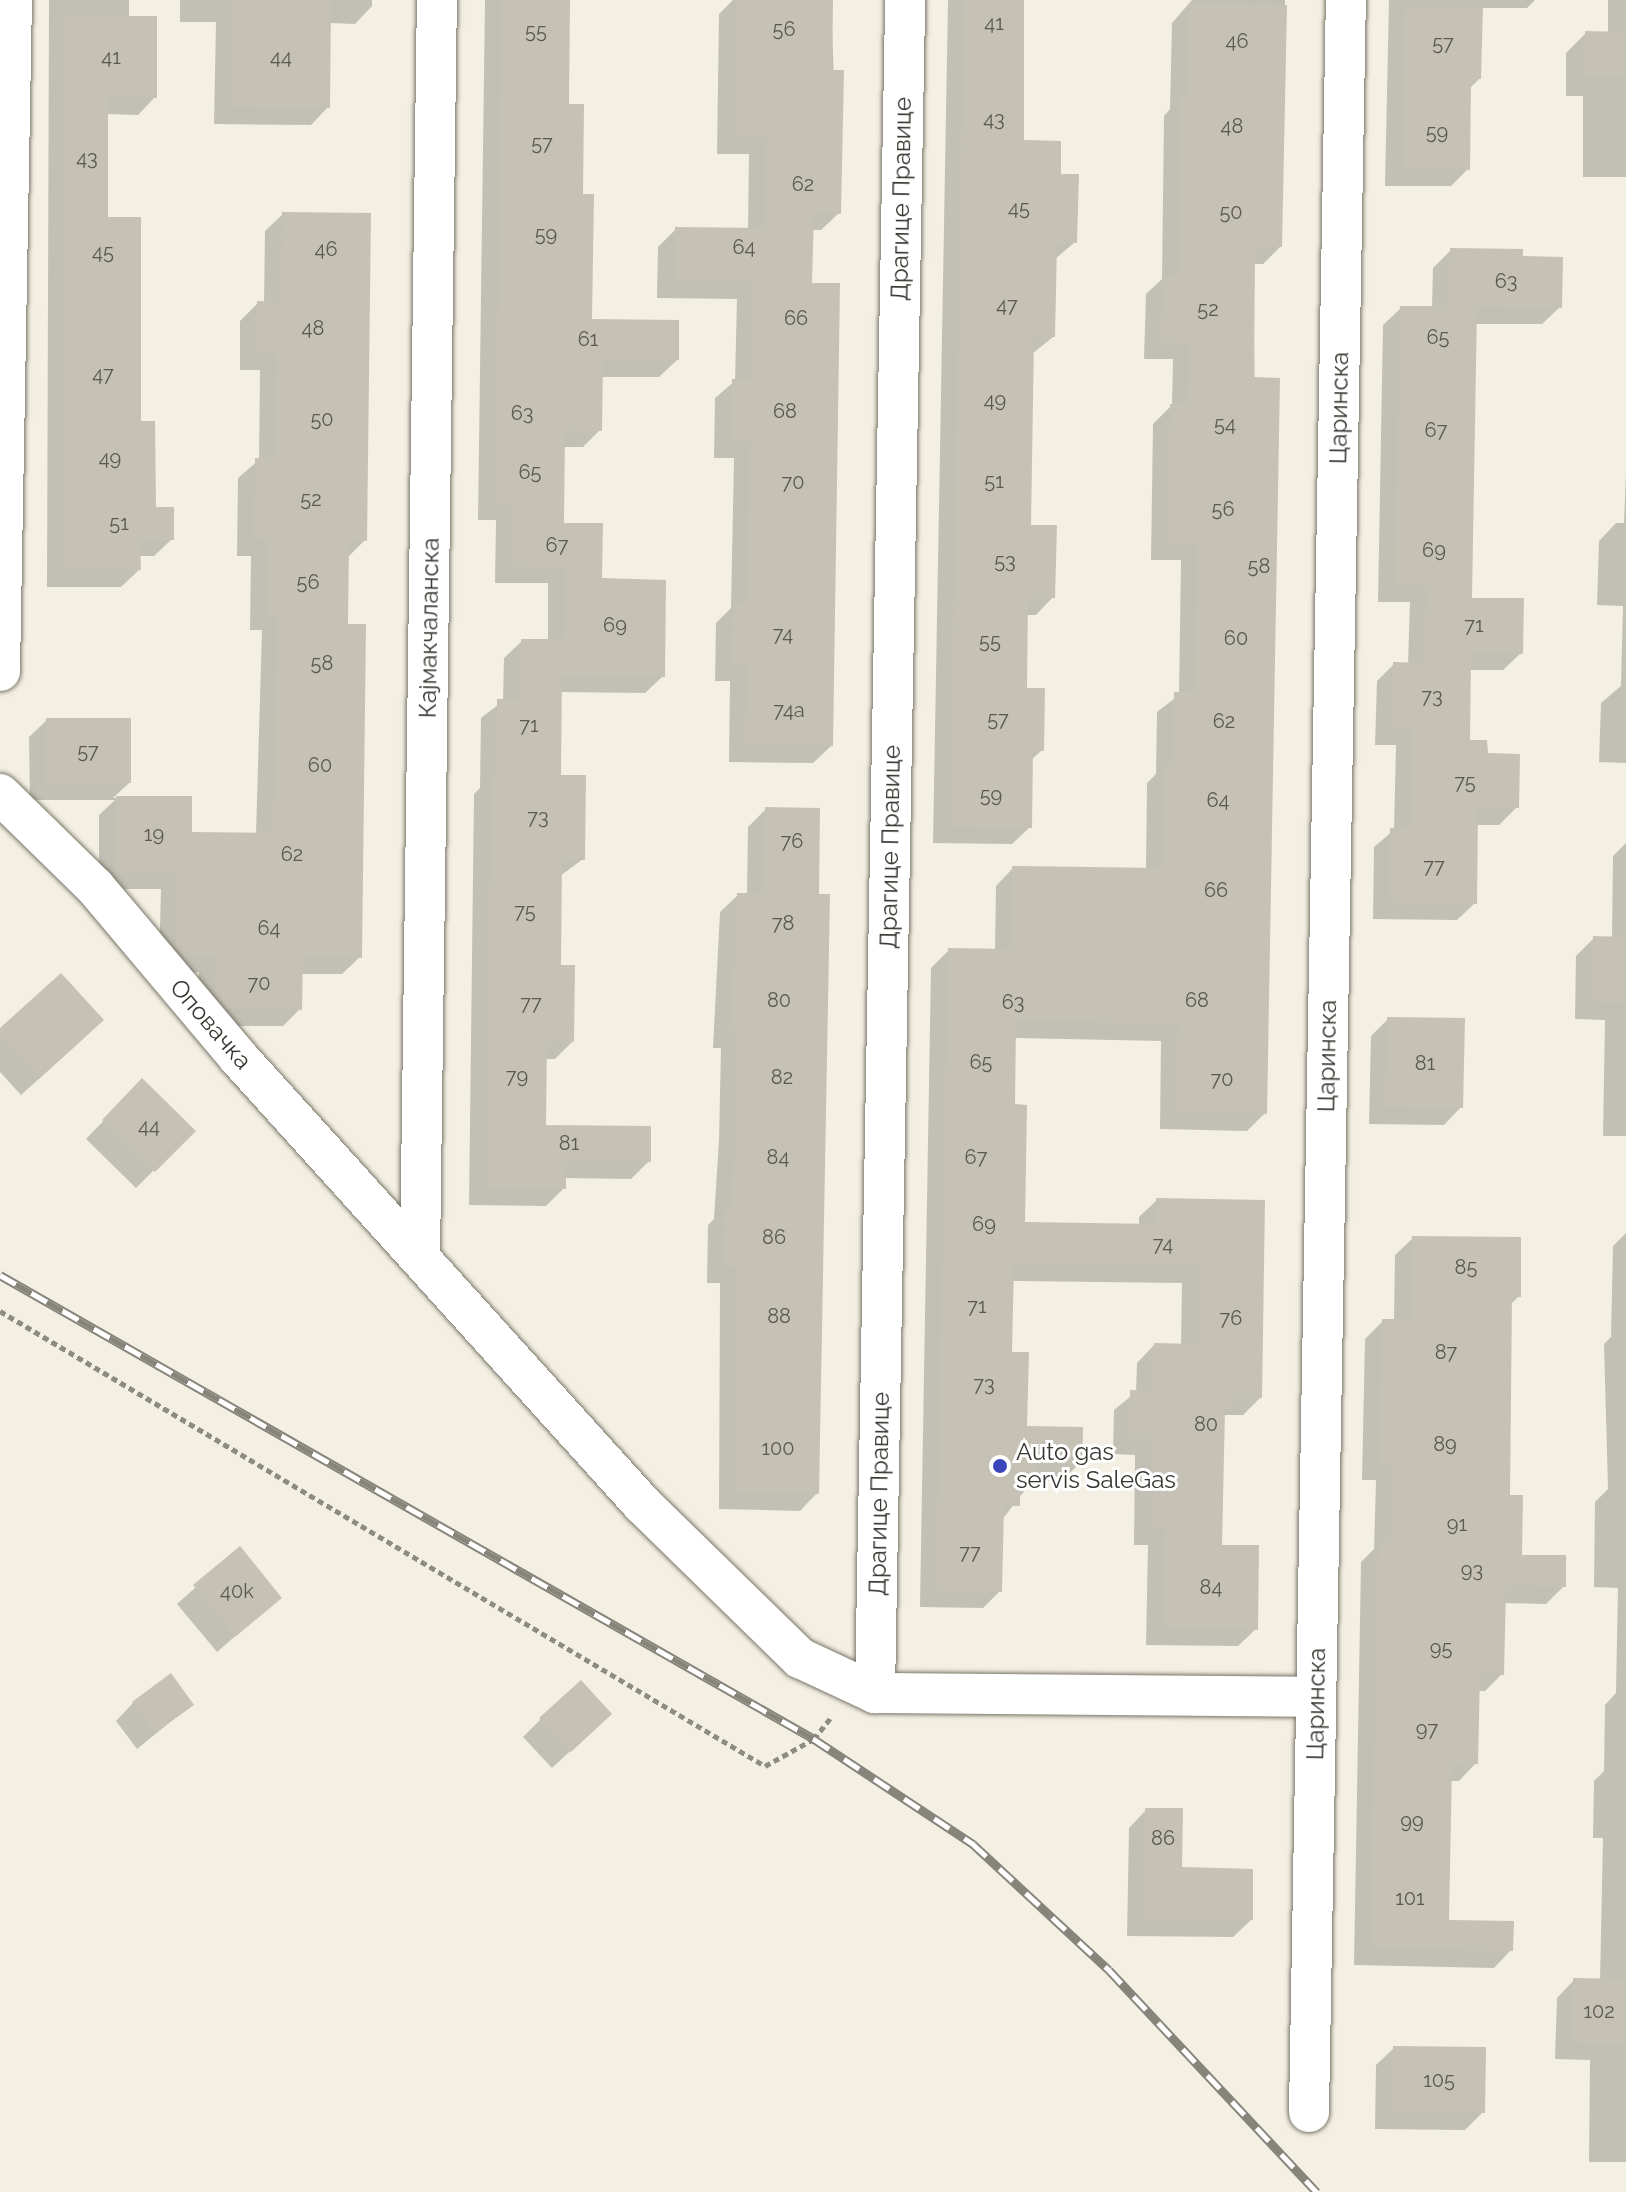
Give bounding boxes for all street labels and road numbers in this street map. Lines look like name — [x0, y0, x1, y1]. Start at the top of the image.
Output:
street label: Драгице Правице — [885, 97, 917, 301]
street label: Царинска — [1324, 352, 1354, 464]
street label: Кајмакчаланска — [413, 538, 445, 718]
street label: Драгице Правице — [874, 745, 906, 949]
street label: Оповачка — [164, 973, 258, 1075]
street label: Царинска — [1312, 1000, 1342, 1112]
street label: Драгице Правице — [863, 1392, 895, 1596]
street label: Царинска — [1301, 1648, 1331, 1760]

